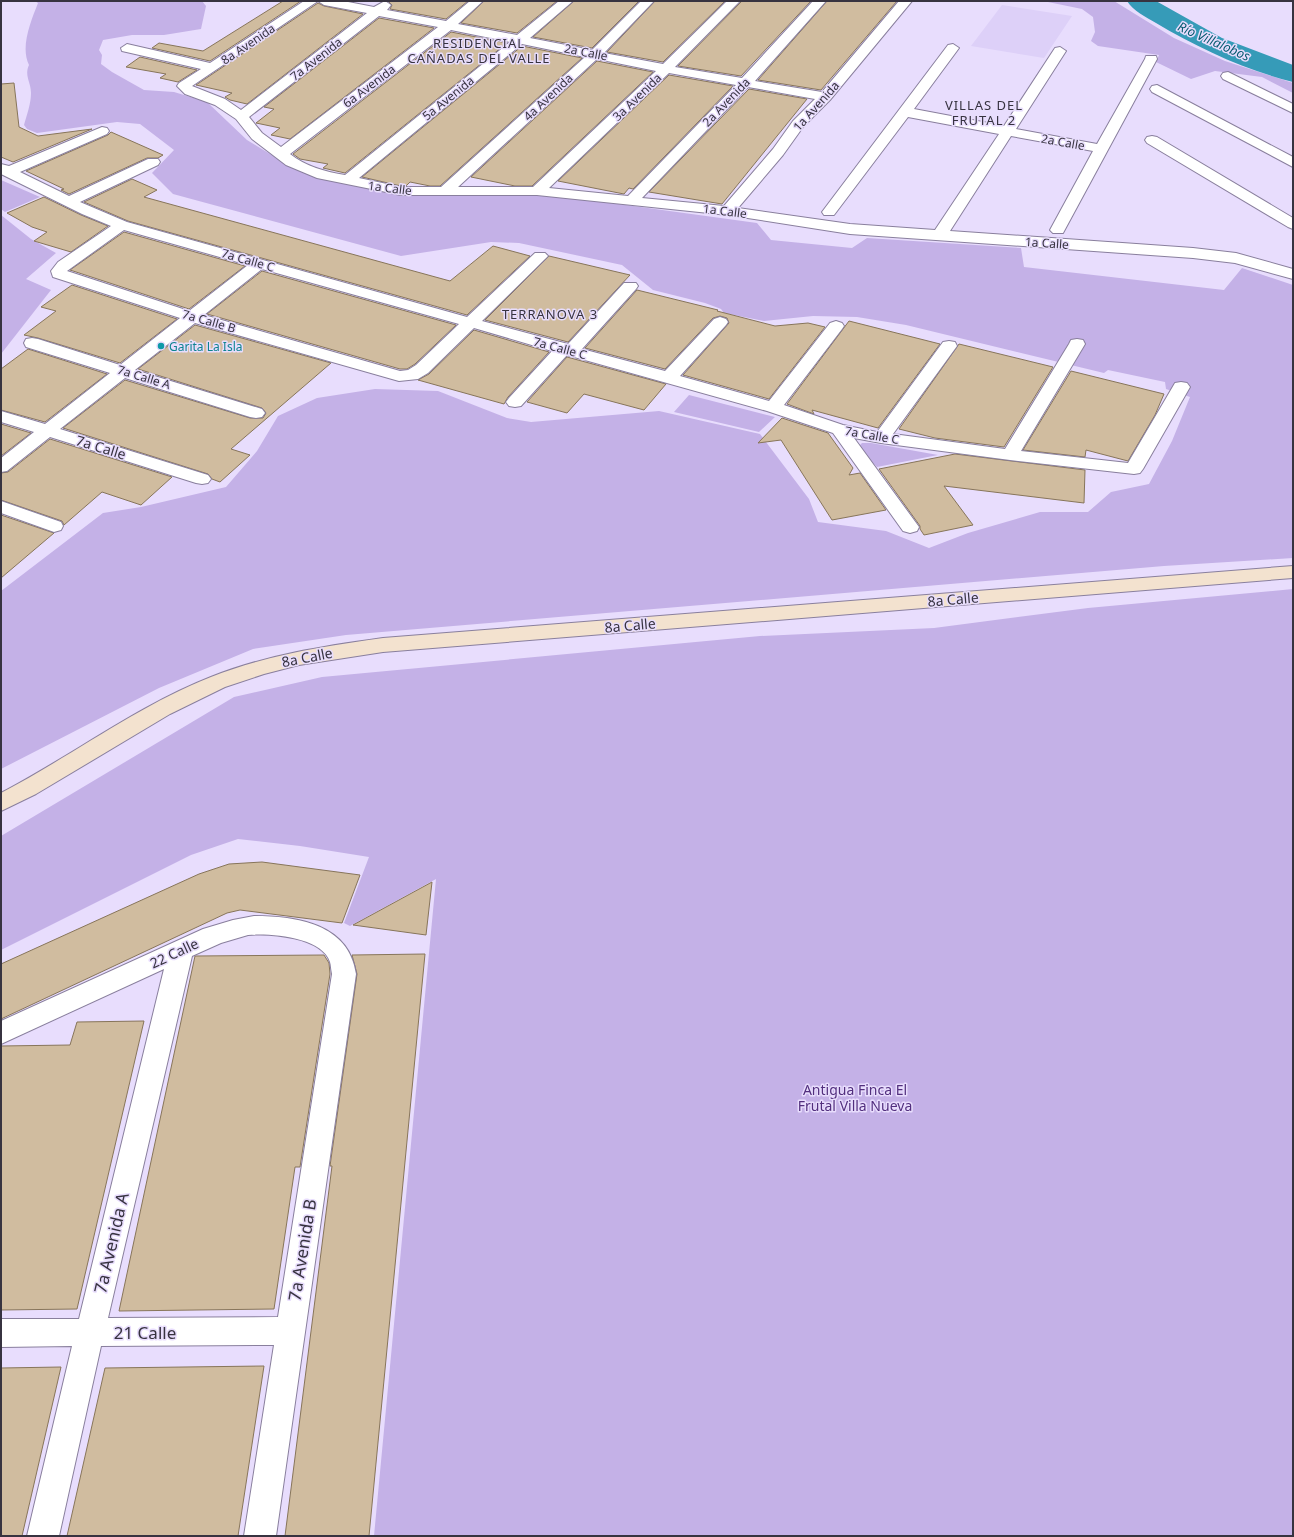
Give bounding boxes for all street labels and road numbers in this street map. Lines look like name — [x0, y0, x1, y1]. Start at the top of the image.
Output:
street label: 8a Avenida — [218, 20, 278, 68]
street label: 7a Avenida — [286, 33, 346, 85]
street label: 2a Calle — [563, 39, 609, 65]
street label: 6a Avenida — [339, 61, 399, 111]
street label: 3a Avenida — [609, 69, 665, 125]
street label: 4a Avenida — [520, 70, 576, 124]
street label: 5a Avenida — [419, 72, 477, 124]
street label: 2a Avenida — [698, 74, 754, 130]
street label: 1a Avenida — [789, 77, 843, 135]
street label: 2a Calle — [1040, 130, 1086, 154]
street label: 1a Calle — [367, 177, 413, 199]
street label: 1a Calle — [702, 200, 748, 222]
street label: 1a Calle — [1024, 233, 1070, 253]
street label: 7a Calle C — [219, 244, 277, 276]
street label: 7a Calle B — [180, 305, 238, 337]
street label: 7a Calle C — [531, 333, 589, 363]
street label: 7a Calle A — [115, 361, 173, 393]
street label: 7a Calle C — [844, 422, 901, 448]
street label: 7a Calle — [74, 430, 128, 464]
street label: 8a Calle — [927, 587, 979, 611]
street label: 8a Calle — [604, 613, 656, 637]
street label: 8a Calle — [280, 643, 334, 671]
street label: 22 Calle — [147, 933, 201, 972]
street label: 7a Avenida A — [88, 1190, 134, 1296]
street label: 7a Avenida B — [283, 1197, 321, 1303]
street label: 21 Calle — [114, 1321, 176, 1344]

